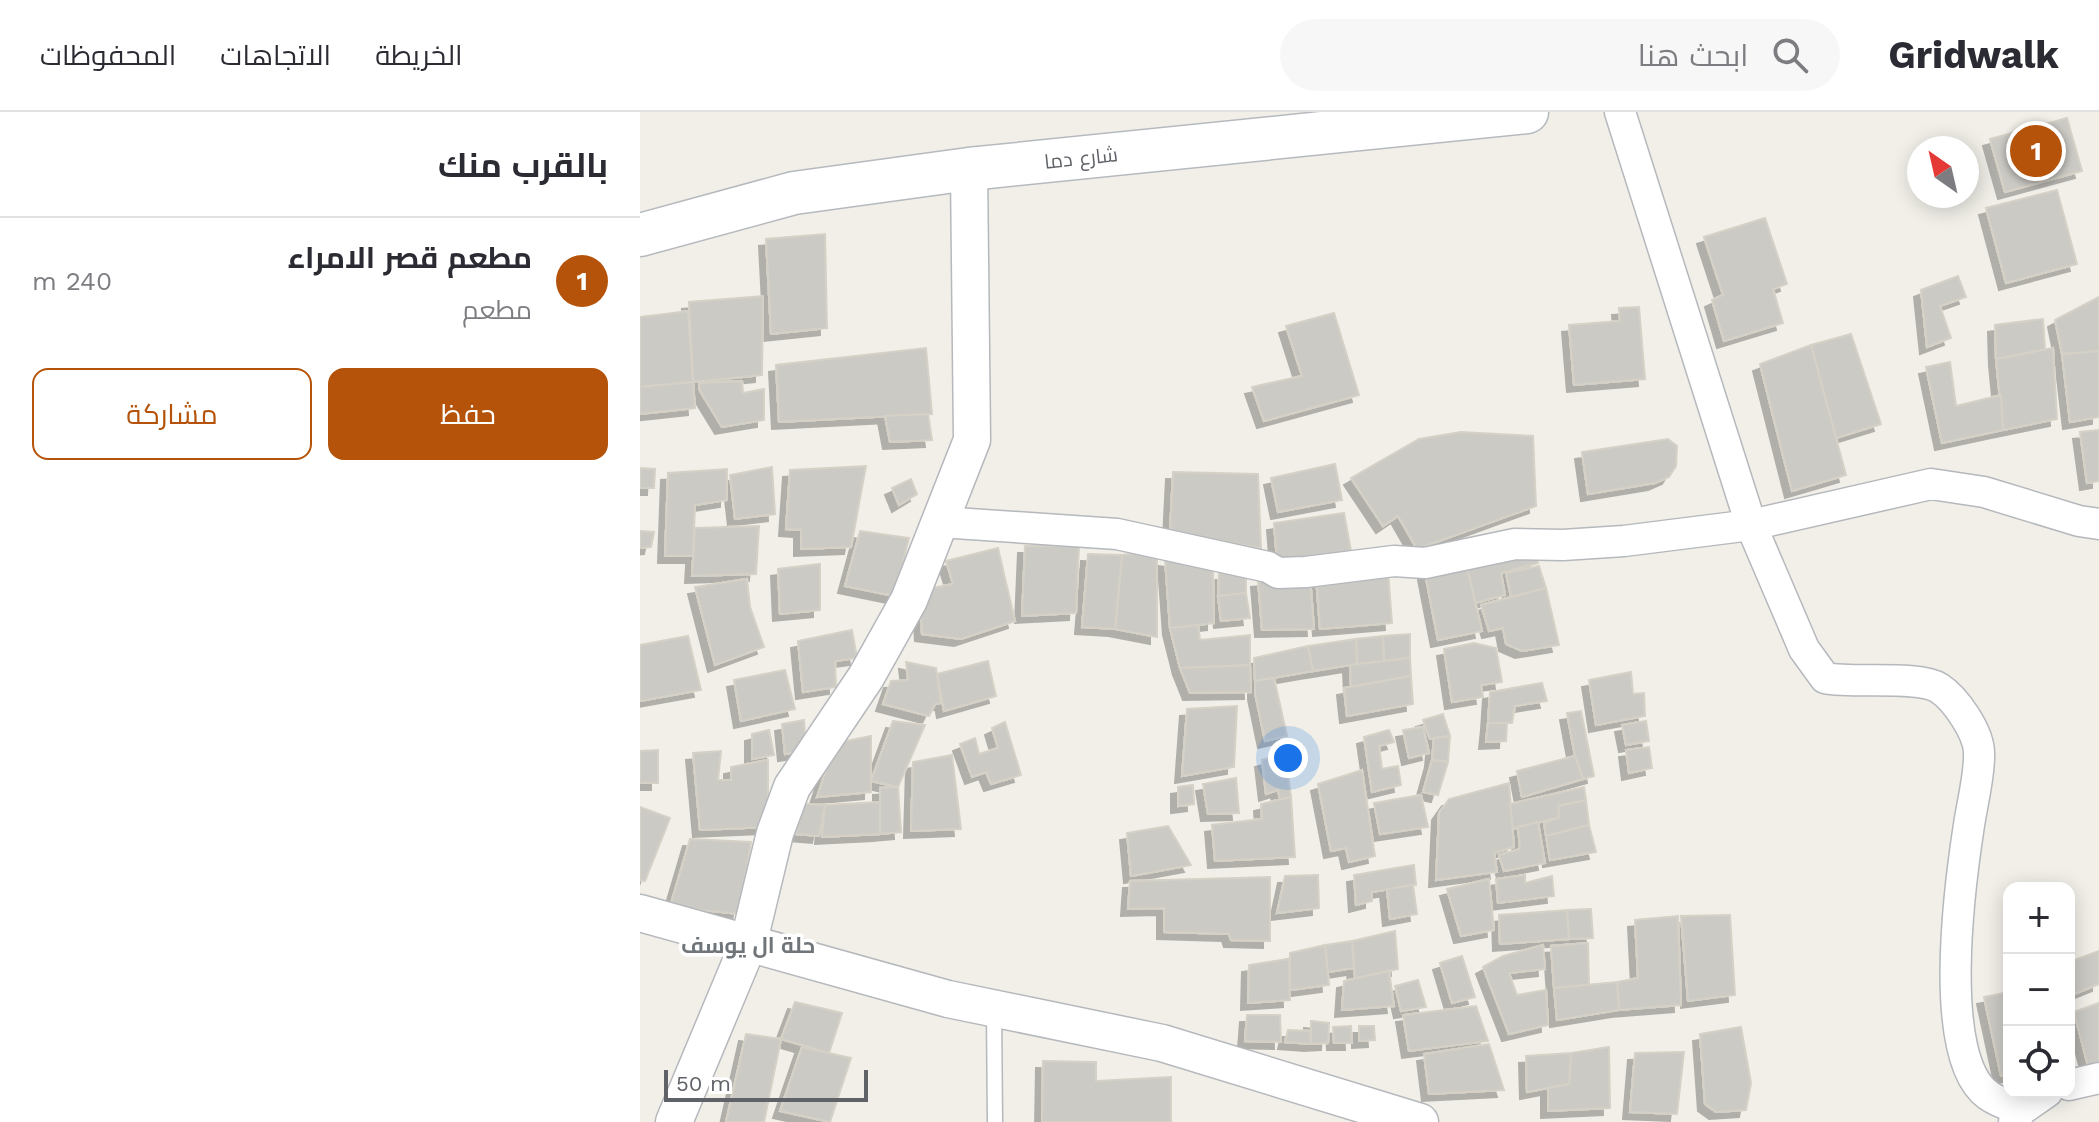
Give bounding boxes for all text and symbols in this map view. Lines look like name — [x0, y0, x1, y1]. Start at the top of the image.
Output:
search box — [1280, 19, 1840, 91]
icon: search — [1768, 33, 1812, 77]
text: Gridwalk — [1888, 33, 2059, 77]
text: ابحث هنا — [1638, 38, 1748, 73]
text: المحفوظات — [40, 39, 176, 72]
text: الاتجاهات — [220, 39, 331, 72]
text: الخريطة — [375, 39, 463, 72]
pin: 1 — [2010, 121, 2062, 181]
north arrow — [1907, 136, 1979, 208]
street label: شارع دما — [1043, 142, 1119, 176]
text: بالقرب منك — [438, 145, 608, 185]
text: مطعم قصر الامراء — [288, 240, 532, 275]
text: 240 m — [32, 266, 112, 296]
text: 1 — [576, 266, 588, 296]
text: مطعم — [462, 295, 532, 325]
button: مشاركة — [32, 368, 312, 460]
button: حفظ — [328, 368, 608, 460]
your location — [1268, 738, 1308, 778]
map controls — [2003, 882, 2075, 1098]
button: + — [2003, 882, 2075, 954]
district label: حلة ال يوسف — [681, 933, 815, 959]
button: − — [2003, 954, 2075, 1026]
button: locate — [2003, 1026, 2075, 1098]
scale bar — [664, 1066, 868, 1102]
text: 50 m — [676, 1071, 731, 1096]

